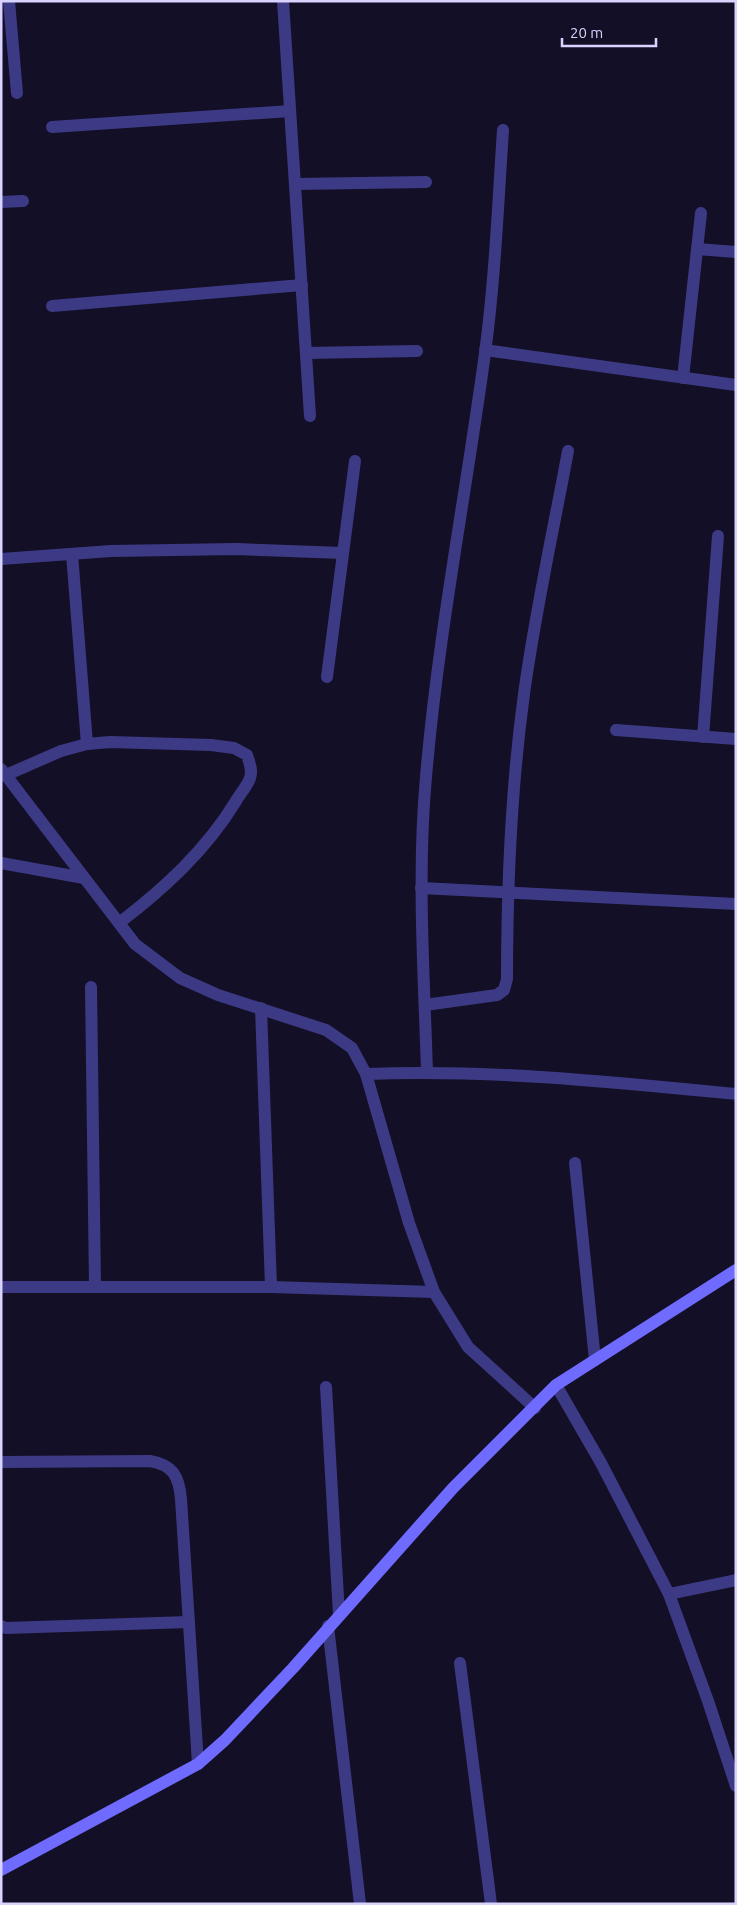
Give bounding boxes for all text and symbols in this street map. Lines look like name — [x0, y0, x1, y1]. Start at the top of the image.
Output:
scale bar — [562, 15, 656, 47]
text: 20 m — [570, 24, 603, 41]

